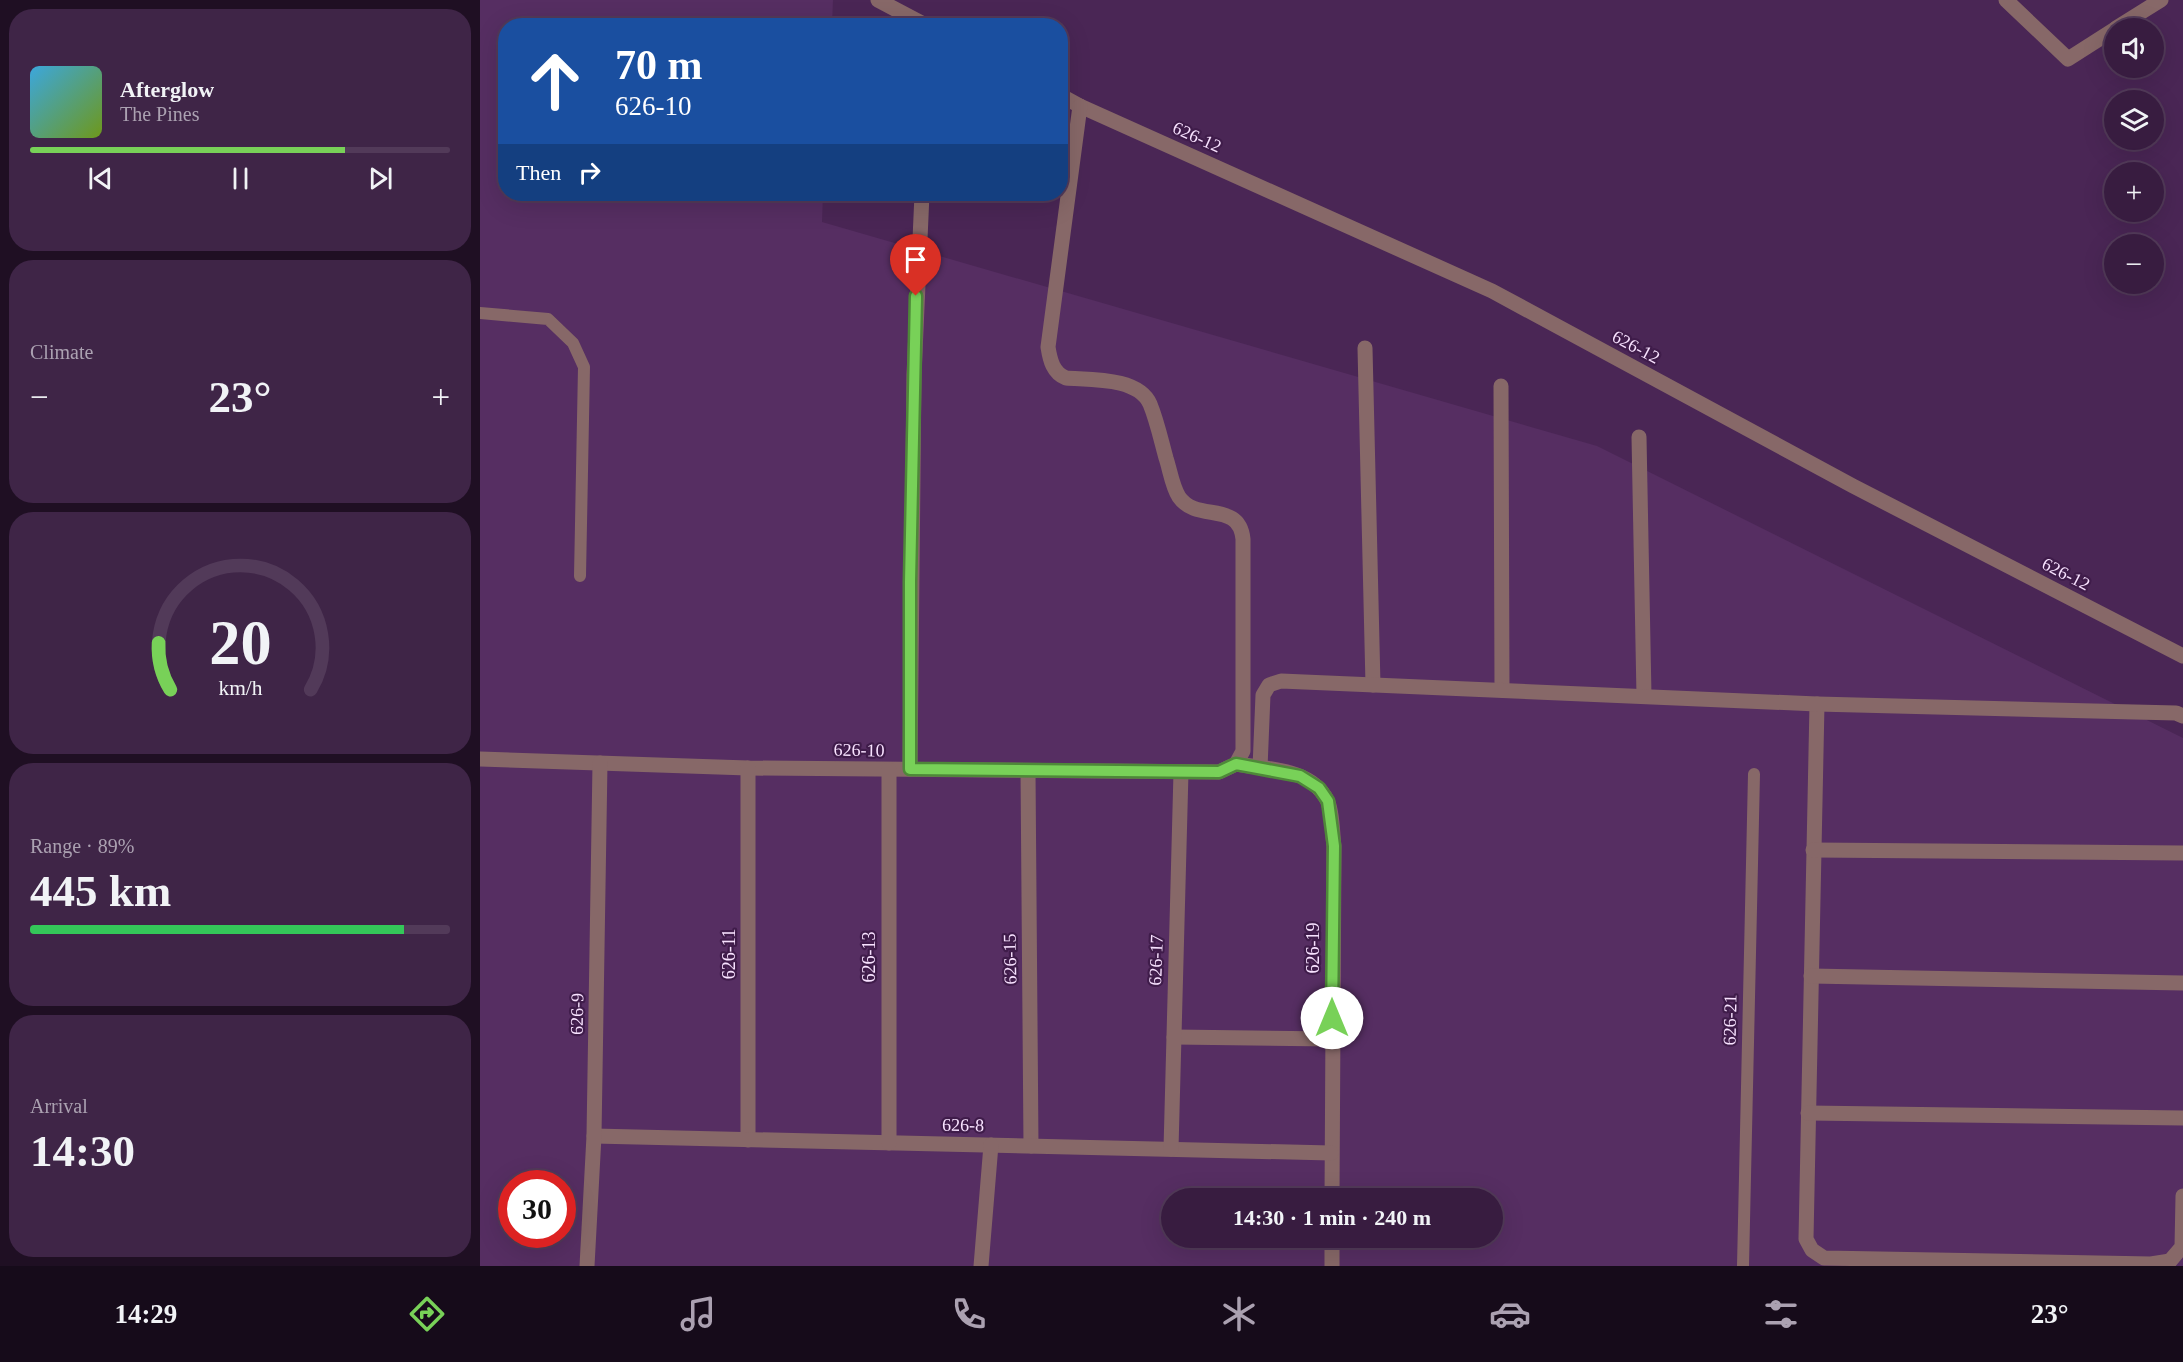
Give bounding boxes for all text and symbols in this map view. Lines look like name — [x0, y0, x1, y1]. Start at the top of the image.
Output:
map controls — [2104, 18, 2164, 294]
button: sound — [2104, 18, 2164, 78]
icon: ahead — [516, 42, 594, 120]
text: 70 m — [615, 42, 703, 88]
text: Afterglow — [120, 77, 214, 102]
button: layers — [2104, 90, 2164, 150]
text: 626-10 — [615, 91, 692, 121]
text: The Pines — [120, 103, 199, 125]
street label: 626-12 — [1170, 117, 1224, 157]
icon: right — [573, 156, 606, 189]
text: Then — [516, 160, 561, 185]
icon: previous — [84, 162, 117, 195]
icon: pause — [224, 162, 257, 195]
icon: next — [364, 162, 397, 195]
button: + — [2104, 162, 2164, 222]
pin — [890, 234, 941, 296]
button: − — [2104, 234, 2164, 294]
icon: arrive — [899, 243, 932, 276]
street label: 626-12 — [1609, 326, 1663, 368]
text: Climate — [30, 341, 93, 363]
text: 23° — [209, 372, 272, 422]
text: − — [30, 379, 49, 415]
text: + — [431, 379, 450, 415]
street label: 626-12 — [2039, 554, 2093, 594]
text: 20 — [209, 608, 271, 677]
text: km/h — [218, 676, 262, 700]
street label: 626-10 — [833, 740, 885, 760]
text: Range · 89% — [30, 835, 134, 857]
text: 445 km — [30, 866, 171, 916]
street label: 626-19 — [1303, 923, 1323, 974]
street label: 626-11 — [719, 929, 739, 979]
street label: 626-13 — [859, 932, 879, 983]
street label: 626-15 — [1000, 933, 1020, 985]
street label: 626-17 — [1145, 934, 1167, 986]
position arrow — [1300, 986, 1364, 1050]
street label: 626-9 — [567, 993, 587, 1035]
street label: 626-21 — [1720, 994, 1740, 1046]
text: Arrival — [30, 1095, 88, 1117]
street label: 626-8 — [942, 1115, 984, 1135]
text: 14:30 — [30, 1126, 135, 1176]
speed limit sign: 30 — [498, 1170, 576, 1248]
text: 14:30 · 1 min · 240 m — [1233, 1205, 1431, 1230]
icon: directions — [406, 1293, 448, 1335]
icon: music — [677, 1293, 719, 1335]
icon: phone — [948, 1293, 990, 1335]
icon: climate — [1218, 1293, 1260, 1335]
icon: car — [1489, 1293, 1531, 1335]
icon: filters — [1760, 1293, 1802, 1335]
text: 14:29 — [114, 1299, 177, 1329]
text: 23° — [2031, 1299, 2069, 1329]

